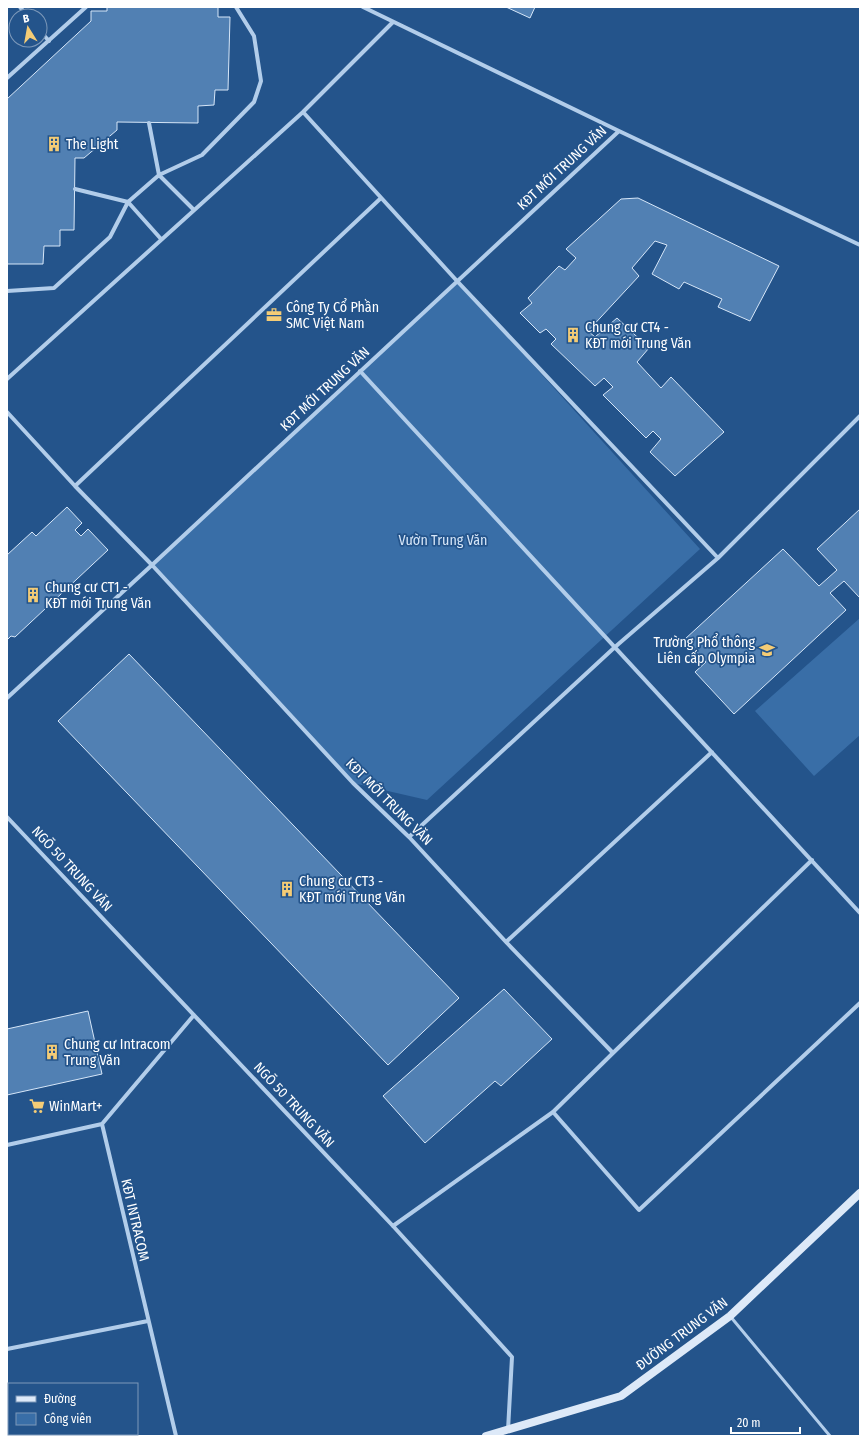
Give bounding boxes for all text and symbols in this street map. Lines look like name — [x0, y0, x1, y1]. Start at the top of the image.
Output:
north arrow — [8, 8, 48, 48]
text: B — [22, 12, 30, 26]
street label: KĐT MỚI TRUNG VĂN — [513, 122, 610, 214]
building icon: The Light — [45, 135, 63, 153]
place label: The Light — [66, 136, 119, 153]
place label: Công Ty Cổ Phần SMC Việt Nam — [286, 298, 379, 332]
office icon: Công Ty Cổ Phần SMC Việt Nam — [265, 306, 283, 324]
place label: Chung cư CT4 - KĐT mới Trung Văn — [585, 319, 691, 352]
building icon: Chung cư CT4 - KĐT mới Trung Văn — [564, 326, 582, 344]
street label: KĐT MỚI TRUNG VĂN — [276, 343, 373, 435]
park label: Vườn Trung Văn — [399, 532, 487, 549]
place label: Chung cư CT1 - KĐT mới Trung Văn — [45, 579, 151, 612]
building icon: Chung cư CT1 - KĐT mới Trung Văn — [24, 586, 42, 604]
place label: Trường Phổ thông Liên cấp Olympia — [653, 633, 755, 667]
school or university icon: Trường Phổ thông Liên cấp Olympia — [758, 641, 776, 659]
street label: KĐT MỚI TRUNG VĂN — [342, 754, 437, 849]
street label: NGÕ 50 TRUNG VĂN — [28, 823, 116, 915]
place label: Chung cư CT3 - KĐT mới Trung Văn — [299, 873, 405, 906]
building icon: Chung cư CT3 - KĐT mới Trung Văn — [278, 880, 296, 898]
place label: Chung cư Intracom Trung Văn — [64, 1036, 171, 1069]
building icon: Chung cư Intracom Trung Văn — [43, 1043, 61, 1061]
street label: NGÕ 50 TRUNG VĂN — [250, 1059, 338, 1151]
supermarket icon: WinMart+ — [28, 1097, 46, 1115]
place label: WinMart+ — [49, 1098, 103, 1115]
street label: KĐT INTRACOM — [117, 1177, 153, 1263]
street label: ĐƯỜNG TRUNG VĂN — [632, 1293, 731, 1374]
legend — [8, 1383, 138, 1435]
text: Đường — [44, 1392, 76, 1406]
scale bar — [731, 1409, 800, 1435]
text: Công viên — [44, 1412, 92, 1426]
text: 20 m — [737, 1416, 761, 1430]

